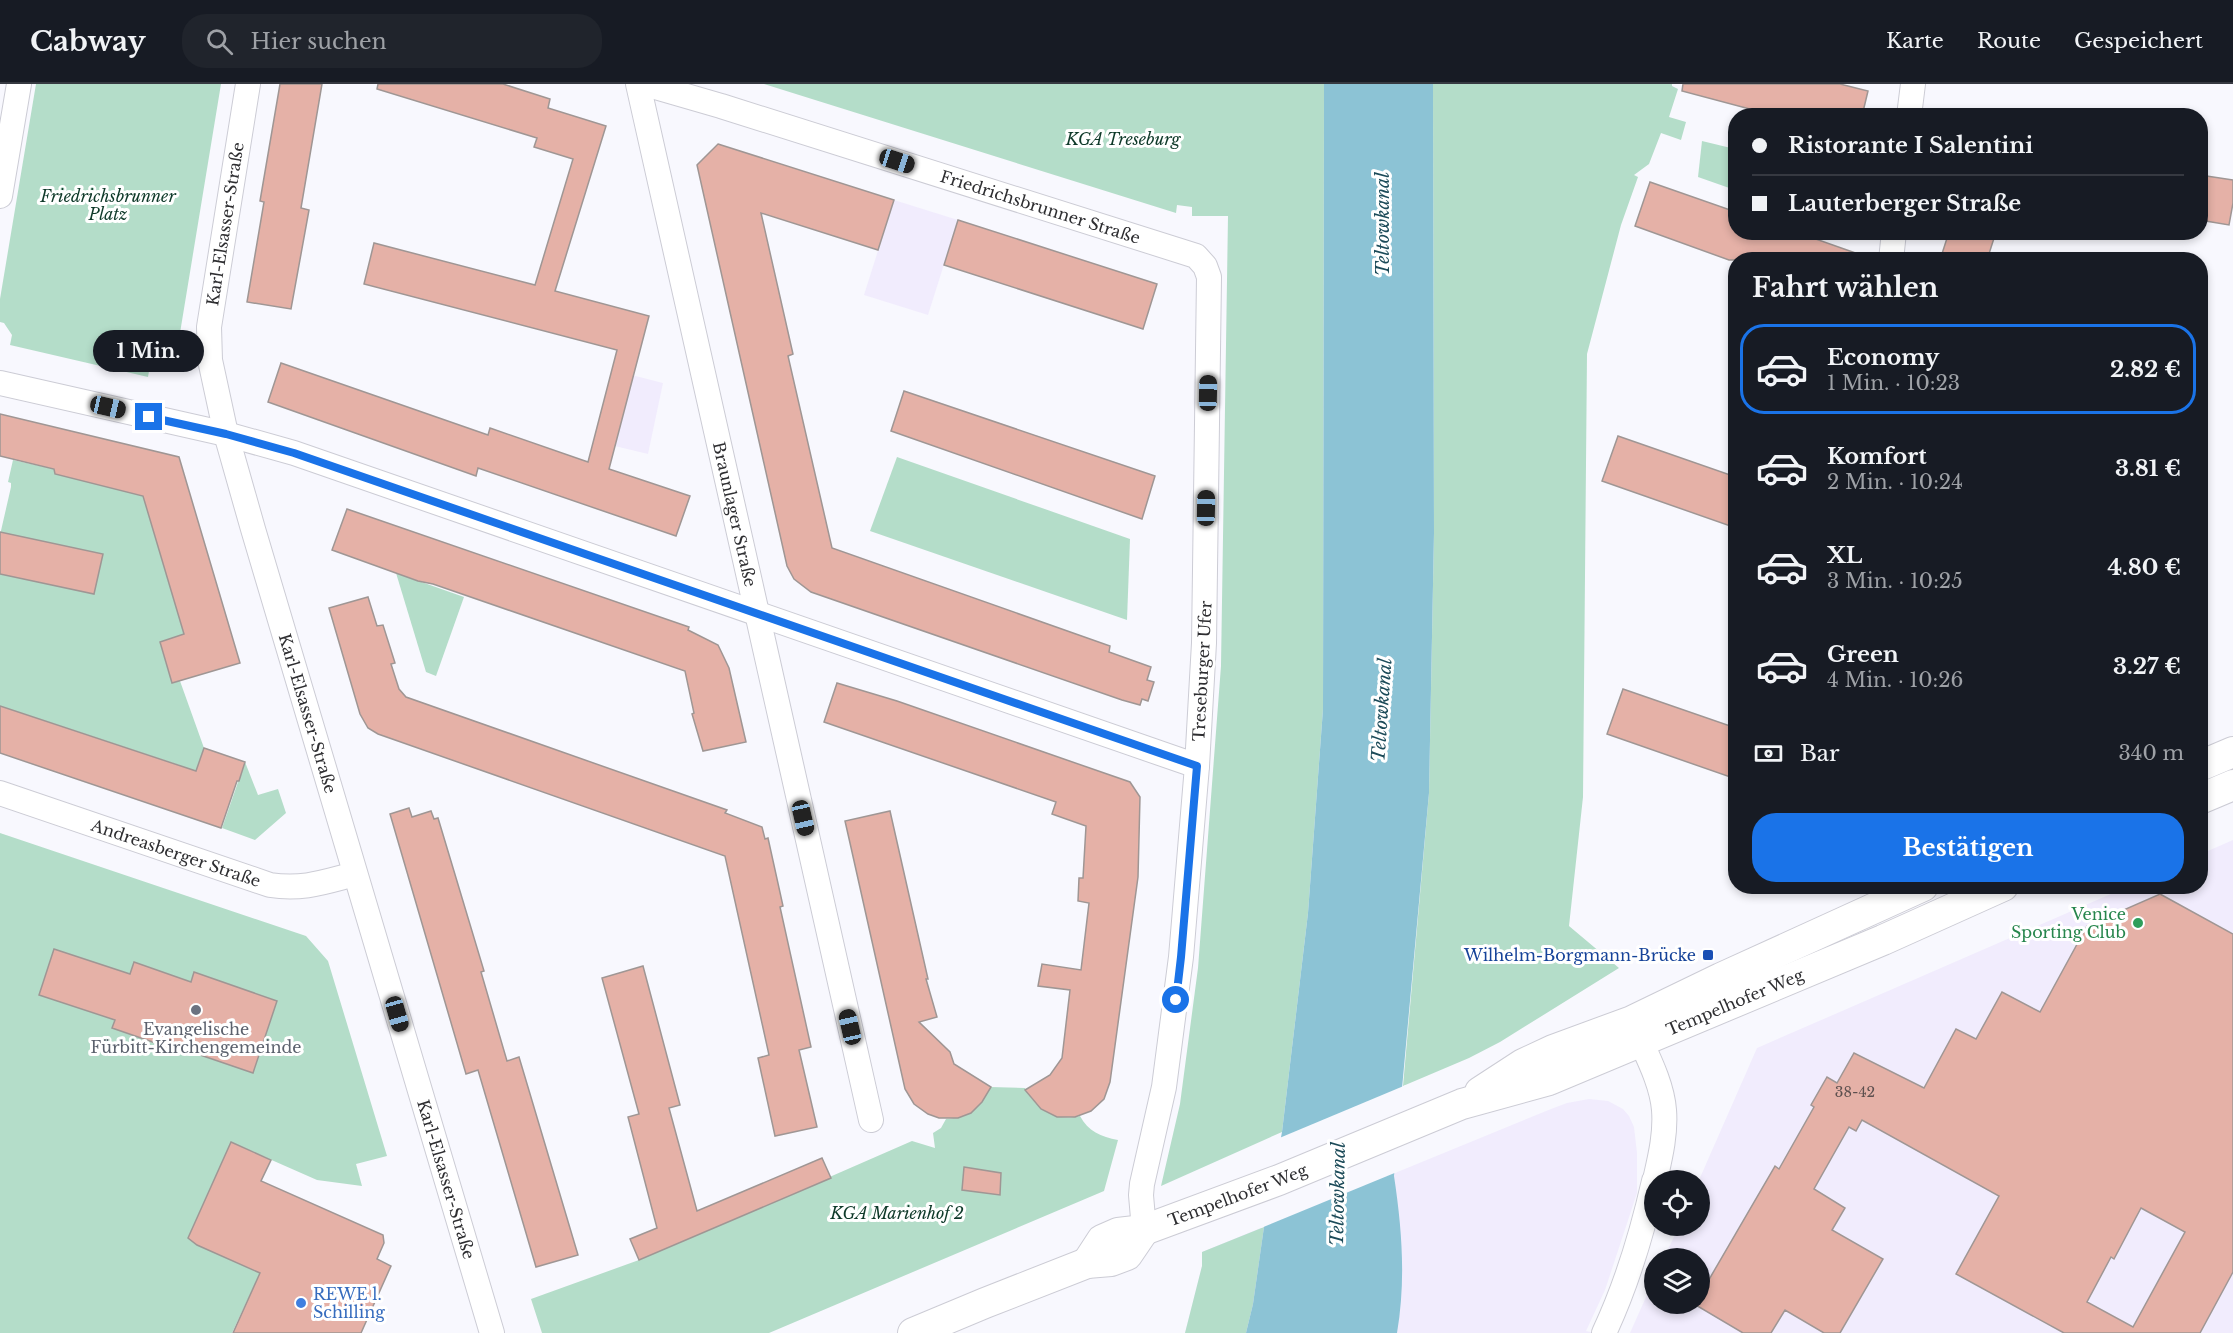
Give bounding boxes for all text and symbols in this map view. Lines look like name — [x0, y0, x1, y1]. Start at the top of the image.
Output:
search box — [182, 14, 602, 68]
text: Cabway — [30, 24, 146, 59]
icon: search — [203, 25, 236, 58]
text: Hier suchen — [251, 28, 387, 55]
text: Karte — [1886, 28, 1944, 54]
text: Route — [1977, 28, 2041, 54]
text: Gespeichert — [2074, 28, 2203, 54]
park label: KGA Treseburg — [1065, 129, 1181, 149]
text: Ristorante I Salentini — [1788, 132, 2033, 159]
street label: Karl-Elsasser-Straße — [202, 141, 248, 307]
car — [877, 147, 917, 175]
street label: Friedrichsbrunner Straße — [938, 166, 1143, 248]
water label: Teltowkanal — [1372, 172, 1394, 276]
park label: Friedrichsbrunner Platz — [39, 186, 176, 224]
text: Lauterberger Straße — [1788, 190, 2021, 217]
text: Fahrt wählen — [1752, 271, 1938, 304]
callout: 1 Min. — [94, 330, 204, 372]
text: 1 Min. — [117, 339, 180, 363]
icon: car — [1755, 342, 1809, 396]
text: Economy — [1827, 344, 1939, 371]
text: 2.82 € — [2110, 356, 2181, 383]
text: 1 Min. · 10:23 — [1827, 371, 1960, 395]
car — [1199, 375, 1217, 411]
car — [88, 394, 128, 420]
route end — [135, 403, 162, 430]
street label: Braunlager Straße — [709, 440, 761, 589]
icon: car — [1755, 441, 1809, 495]
text: Komfort — [1827, 443, 1927, 470]
text: 3.81 € — [2115, 455, 2181, 482]
text: 2 Min. · 10:24 — [1827, 470, 1963, 494]
car — [1197, 490, 1215, 526]
icon: car — [1755, 540, 1809, 594]
text: XL — [1827, 542, 1862, 569]
text: 4.80 € — [2107, 554, 2181, 581]
text: 3 Min. · 10:25 — [1827, 569, 1963, 593]
street label: Treseburger Ufer — [1188, 600, 1216, 742]
street label: Karl-Elsasser-Straße — [275, 631, 341, 796]
icon: car — [1755, 639, 1809, 693]
text: Green — [1827, 641, 1899, 668]
text: 3.27 € — [2113, 653, 2181, 680]
water label: Teltowkanal — [1367, 657, 1397, 763]
text: 4 Min. · 10:26 — [1827, 668, 1963, 692]
icon: cash — [1752, 737, 1785, 770]
text: Bar — [1800, 740, 1840, 767]
text: 340 m — [2119, 741, 2184, 765]
car — [790, 798, 816, 838]
button: Bestätigen — [1752, 813, 2184, 882]
street label: Andreasberger Straße — [88, 815, 263, 891]
place label: Venice Sporting Club — [2011, 904, 2126, 942]
marker: Venice Sporting Club — [2131, 916, 2145, 930]
place label: Wilhelm-Borgmann-Brücke — [1463, 945, 1696, 965]
marker: Wilhelm-Borgmann-Brücke — [1701, 948, 1715, 962]
street label: Tempelhofer Weg — [1663, 964, 1807, 1040]
route start — [1162, 986, 1189, 1013]
car — [383, 994, 411, 1034]
marker: Evangelische Fürbitt-Kirchengemeinde — [189, 1003, 203, 1017]
car — [837, 1007, 863, 1047]
place label: Evangelische Fürbitt-Kirchengemeinde — [91, 1019, 301, 1057]
house number: 38-42 — [1835, 1083, 1875, 1101]
street label: Karl-Elsasser-Straße — [413, 1097, 479, 1261]
water label: Teltowkanal — [1326, 1142, 1350, 1246]
street label: Tempelhofer Weg — [1165, 1159, 1311, 1230]
map controls — [1644, 1170, 1710, 1314]
button: locate — [1644, 1170, 1710, 1236]
park label: KGA Marienhof 2 — [829, 1203, 964, 1223]
button: layers — [1644, 1248, 1710, 1314]
place label: REWE l. Schilling — [313, 1284, 385, 1322]
marker: REWE l. Schilling — [294, 1296, 308, 1310]

